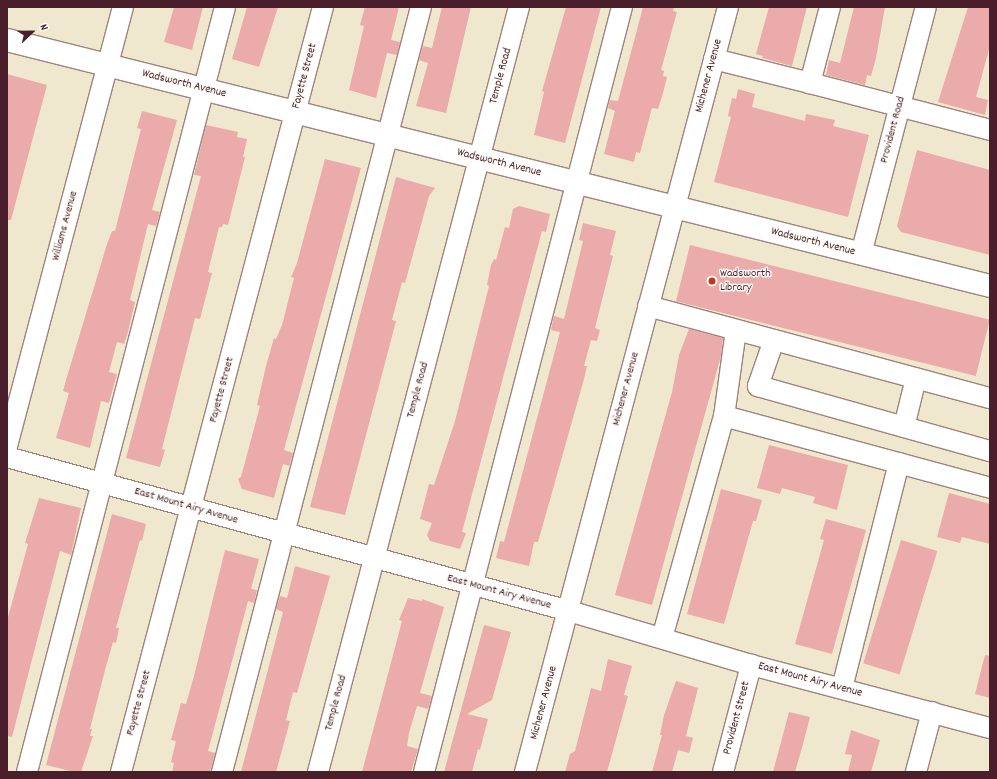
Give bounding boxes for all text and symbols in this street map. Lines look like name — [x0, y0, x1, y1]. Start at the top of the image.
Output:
north arrow — [12, 12, 52, 52]
text: N — [35, 22, 52, 33]
street label: Michener Avenue — [692, 38, 726, 114]
street label: Fayette Street — [289, 42, 321, 110]
street label: Temple Road — [487, 47, 515, 105]
street label: Wadsworth Avenue — [140, 67, 228, 101]
street label: Provident Road — [877, 95, 909, 165]
street label: Wadsworth Avenue — [455, 146, 543, 180]
street label: Williams Avenue — [49, 190, 81, 262]
street label: Wadsworth Avenue — [769, 225, 857, 259]
place label: Wadsworth Library — [720, 267, 771, 295]
marker: Wadsworth Library — [707, 276, 717, 286]
street label: Michener Avenue — [609, 351, 643, 427]
street label: Fayette Street — [206, 356, 238, 424]
street label: Temple Road — [404, 361, 432, 419]
street label: East Mount Airy Avenue — [132, 484, 240, 528]
street label: East Mount Airy Avenue — [445, 571, 553, 613]
street label: East Mount Airy Avenue — [756, 659, 864, 701]
street label: Michener Avenue — [527, 665, 561, 741]
street label: Fayette Street — [123, 669, 155, 737]
street label: Temple Road — [322, 674, 350, 732]
street label: Provident Street — [720, 680, 754, 756]

